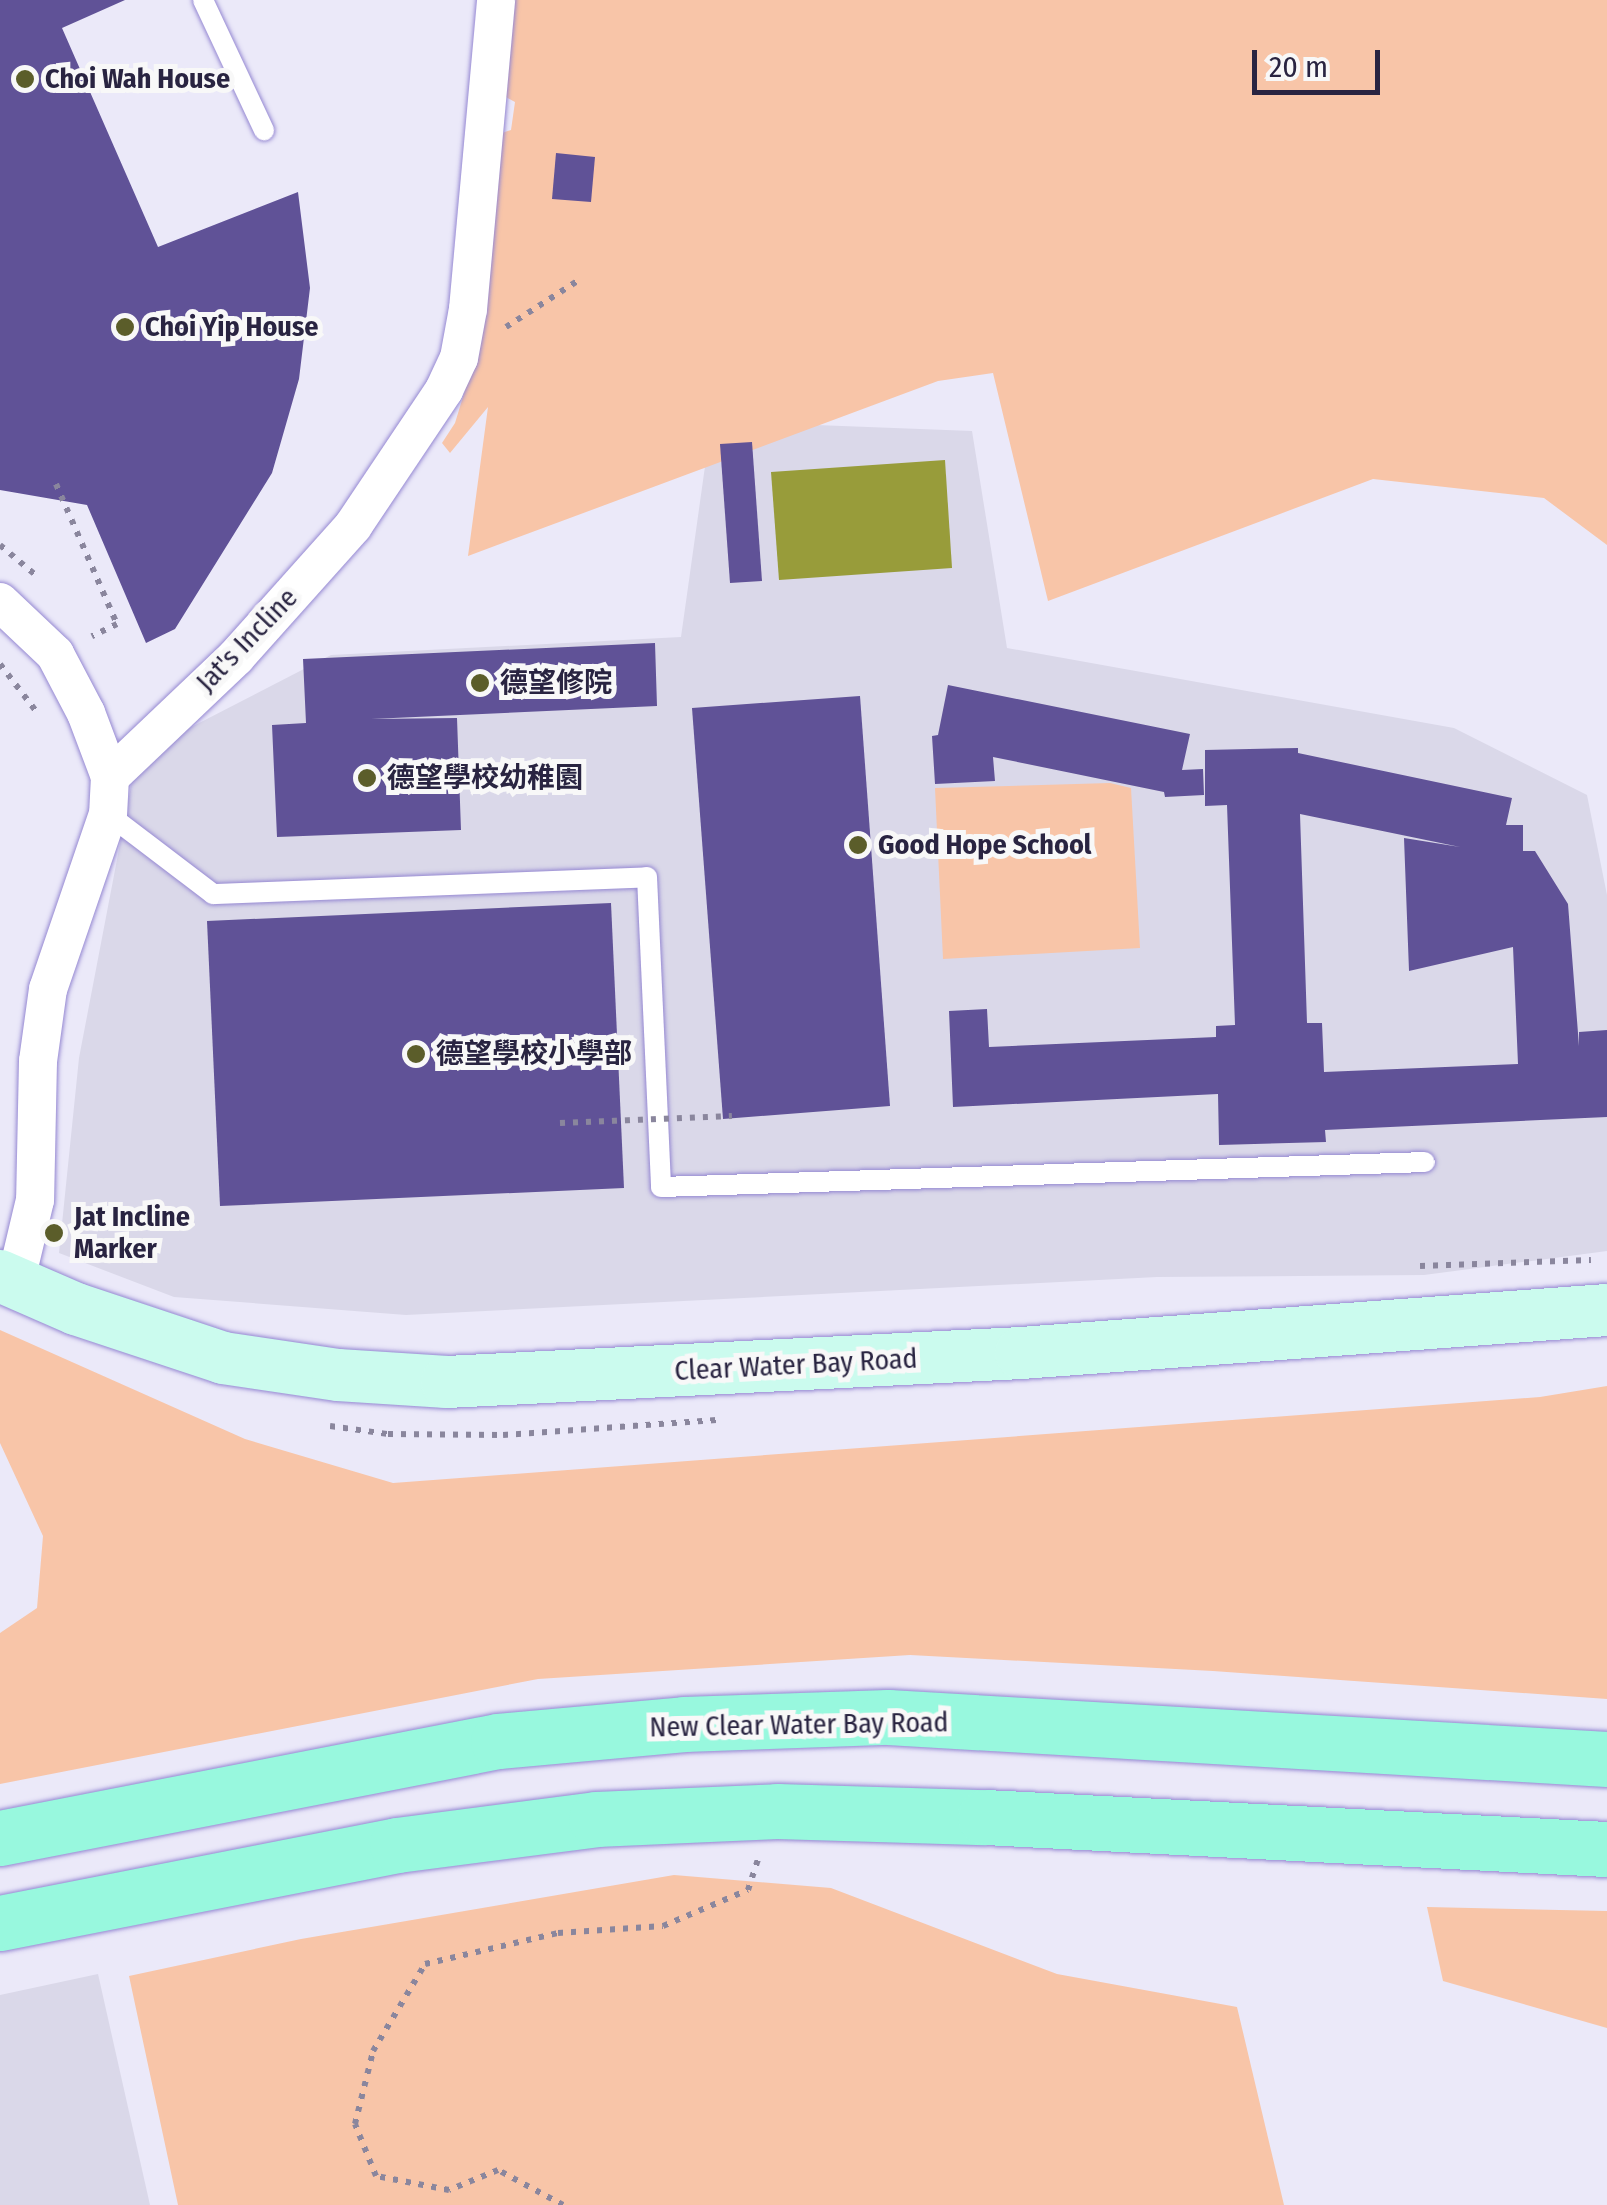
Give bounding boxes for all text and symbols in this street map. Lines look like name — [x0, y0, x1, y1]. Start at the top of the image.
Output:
scale bar — [1257, 30, 1384, 92]
text: 20 m — [1269, 49, 1328, 85]
place label: Choi Wah House — [45, 62, 230, 96]
marker: Choi Wah House — [14, 68, 36, 90]
place label: Choi Yip House — [145, 310, 318, 344]
marker: Choi Yip House — [114, 316, 136, 338]
street label: Jat's Incline — [189, 581, 305, 699]
place label: 德望修院 — [500, 666, 612, 700]
marker: 德望修院 — [469, 672, 491, 694]
place label: 德望學校幼稚園 — [387, 761, 583, 795]
marker: 德望學校幼稚園 — [356, 767, 378, 789]
place label: Good Hope School — [878, 828, 1091, 862]
marker: Good Hope School — [847, 834, 869, 856]
place label: 德望學校小學部 — [436, 1037, 632, 1071]
marker: 德望學校小學部 — [405, 1043, 427, 1065]
place label: Jat Incline Marker — [74, 1200, 190, 1266]
marker: Jat Incline Marker — [43, 1222, 65, 1244]
street label: Clear Water Bay Road — [674, 1342, 918, 1388]
street label: New Clear Water Bay Road — [649, 1706, 949, 1744]

